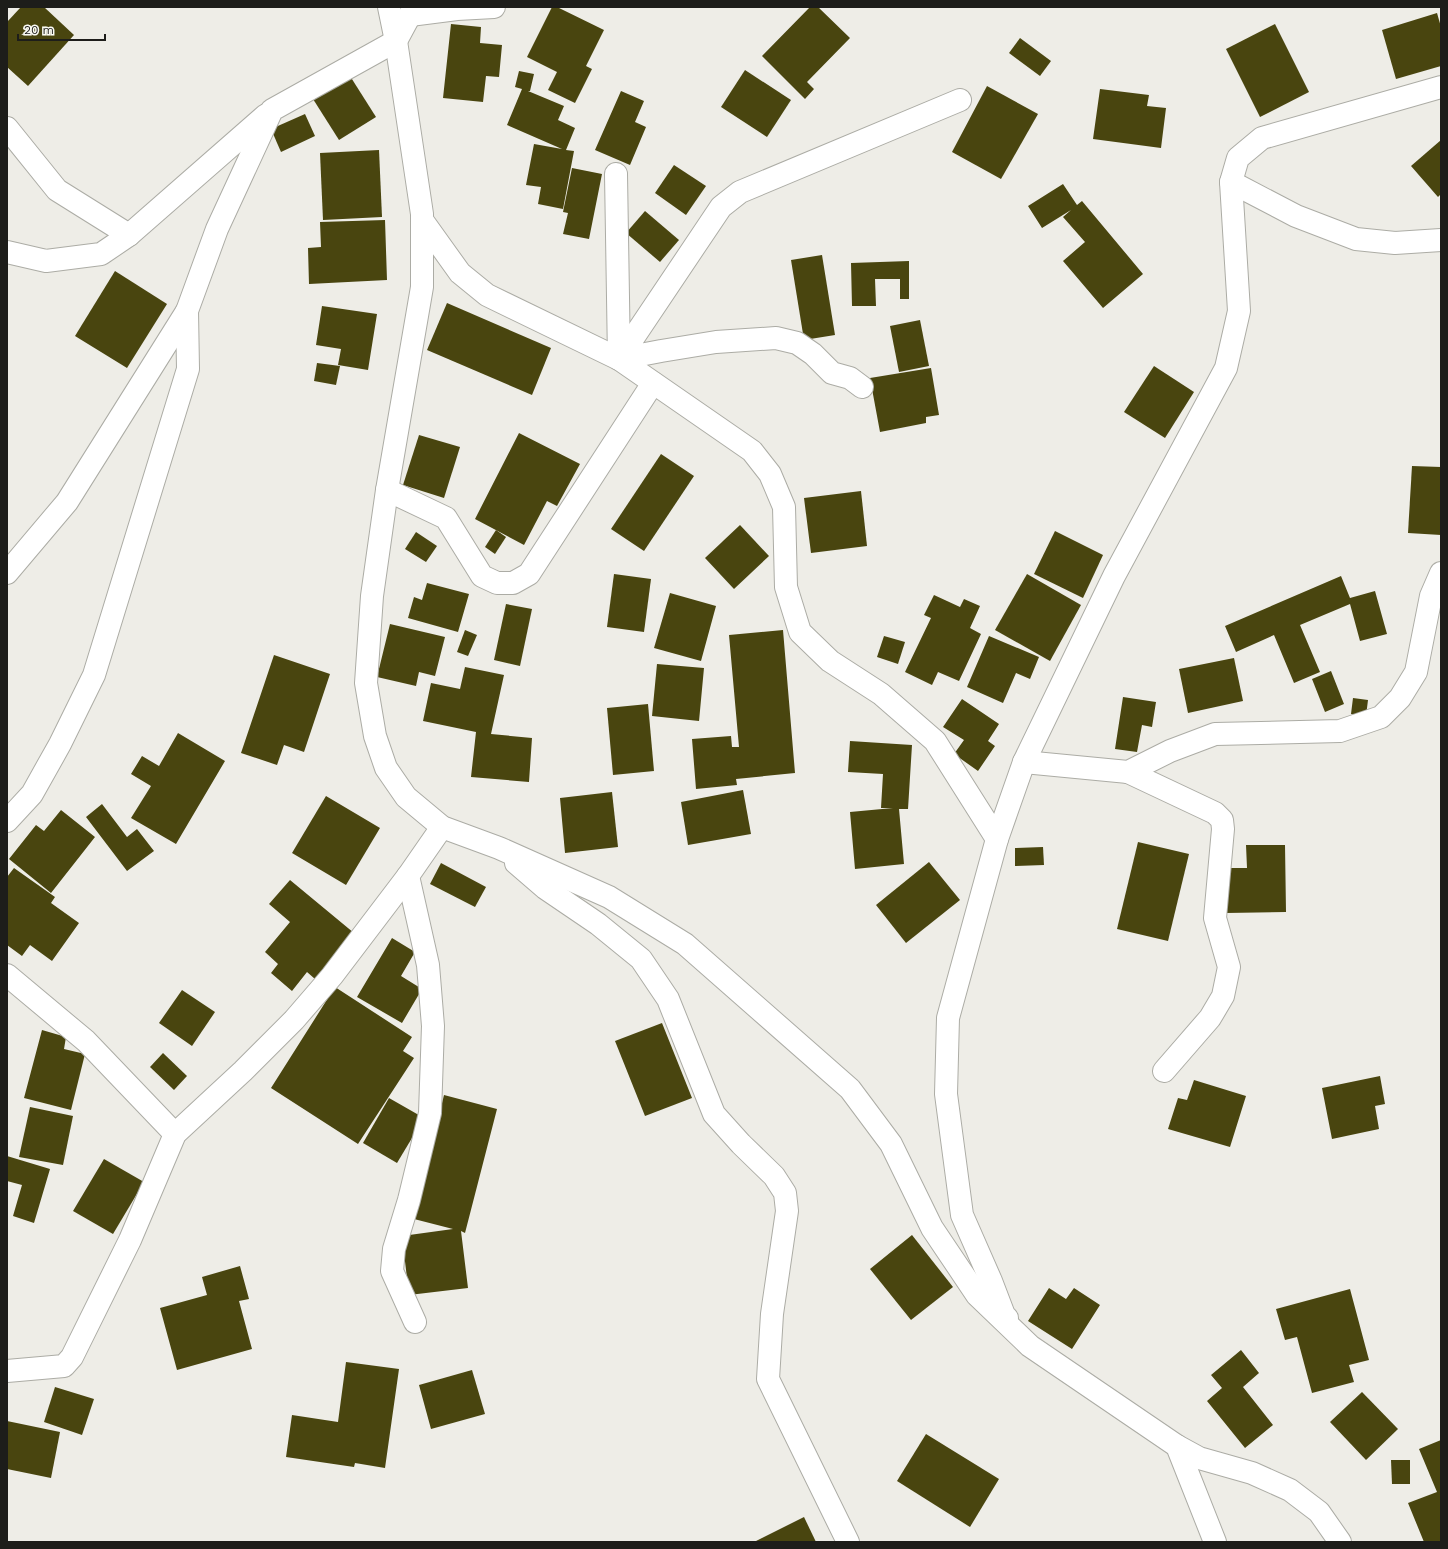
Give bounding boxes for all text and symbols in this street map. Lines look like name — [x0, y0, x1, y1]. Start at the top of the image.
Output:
scale bar — [18, 16, 105, 42]
text: 20 m — [24, 23, 54, 37]

